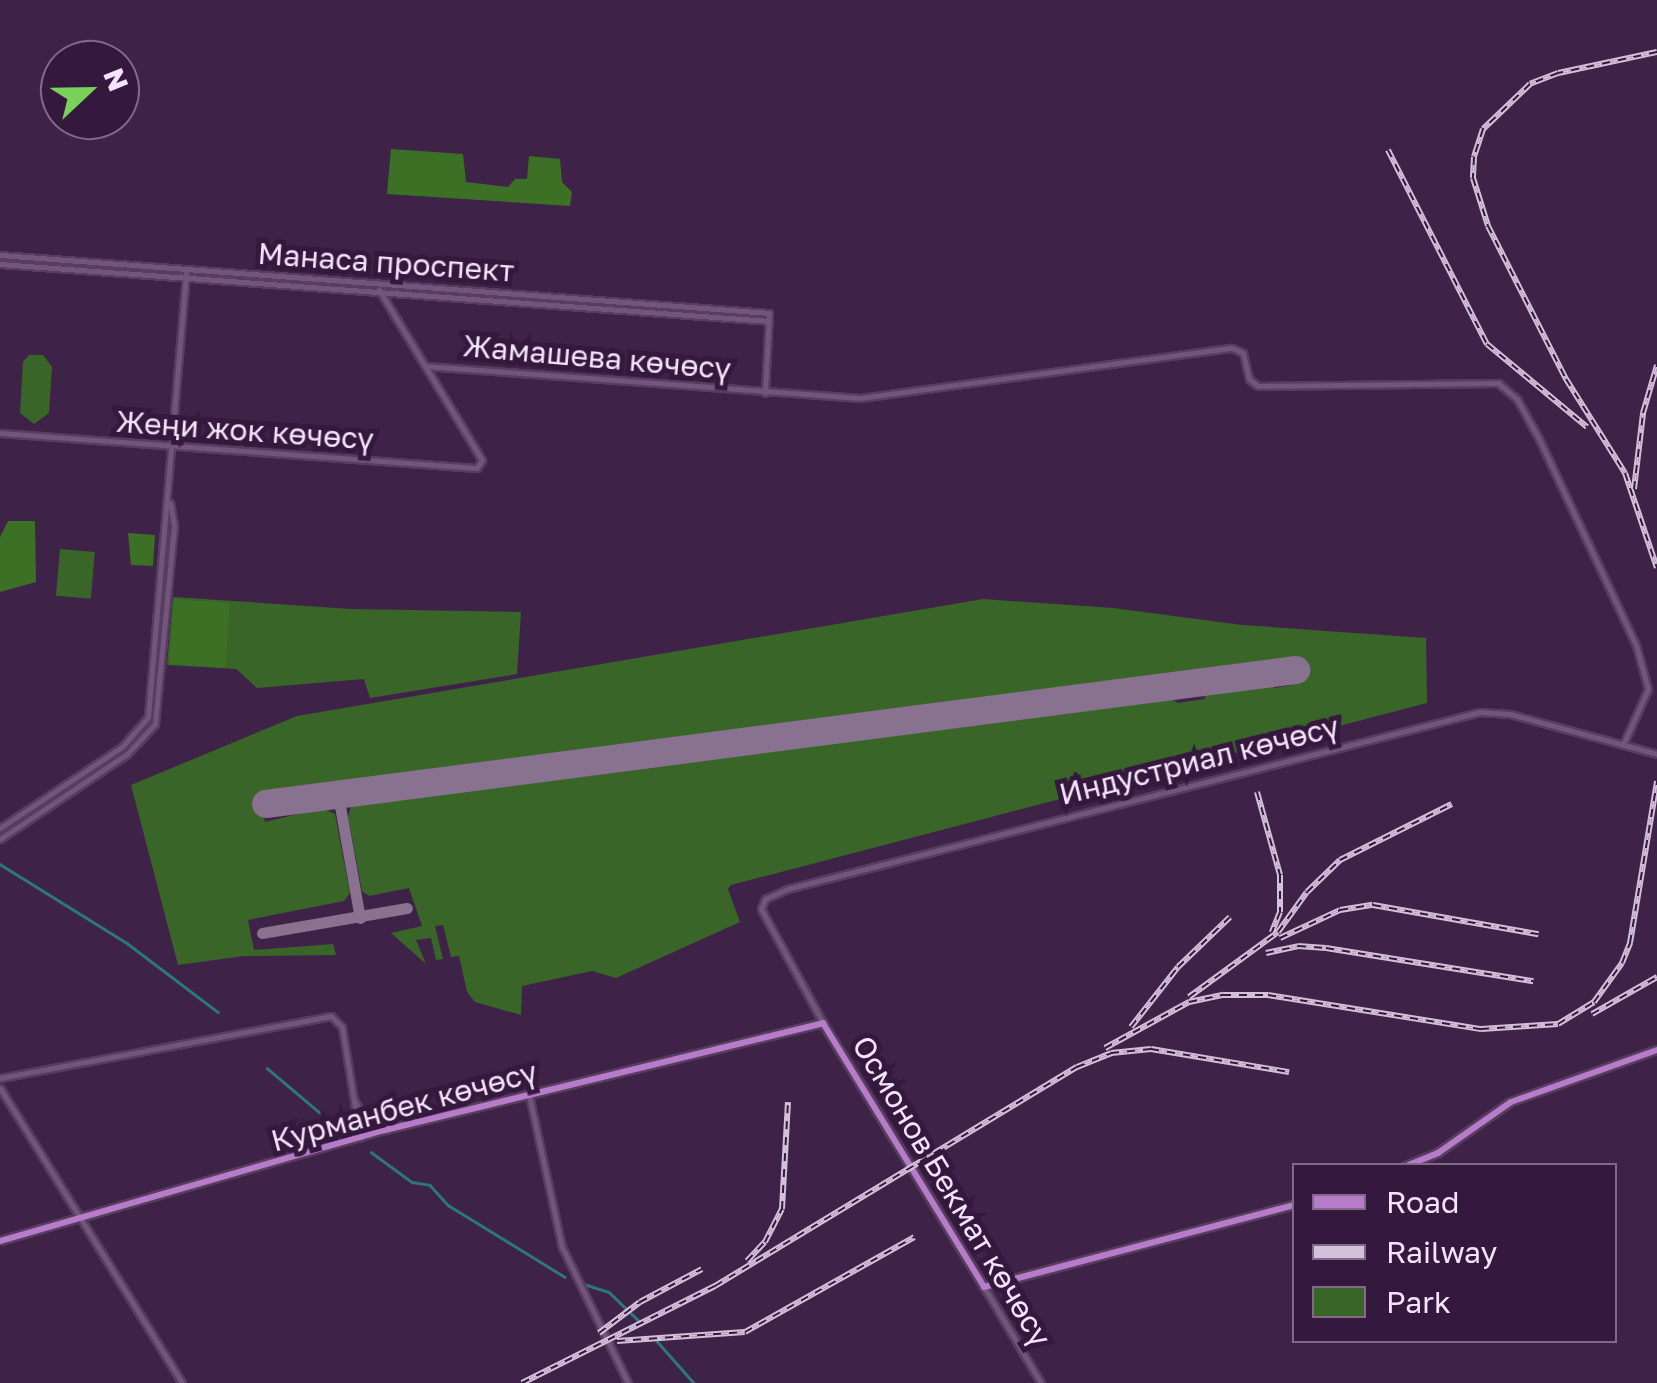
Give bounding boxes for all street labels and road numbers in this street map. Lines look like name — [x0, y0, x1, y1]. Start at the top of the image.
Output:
street label: Манаса проспект — [257, 235, 515, 289]
street label: Жамашева көчөсү — [461, 327, 733, 387]
street label: Жеңи жок көчөсү — [115, 403, 375, 457]
street label: Индустриал көчөсү — [1056, 708, 1342, 812]
street label: Осмонов Бекмат көчөсү — [845, 1029, 1059, 1353]
street label: Курманбек көчөсү — [267, 1053, 541, 1159]

